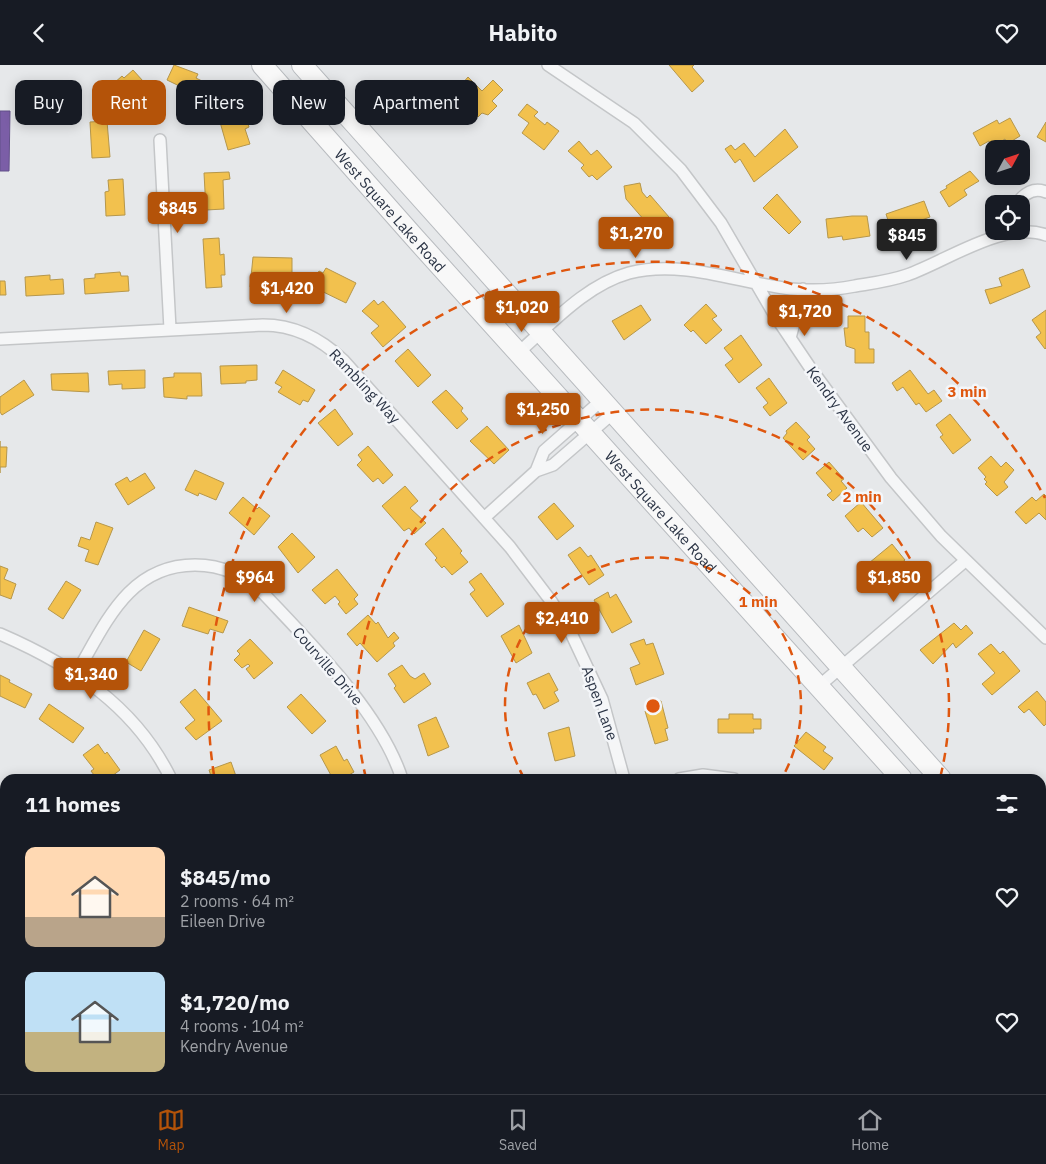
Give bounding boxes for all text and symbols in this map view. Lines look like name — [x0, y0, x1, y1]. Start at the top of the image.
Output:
text: Habito — [489, 18, 557, 47]
icon: back — [25, 19, 53, 47]
icon: heart — [993, 19, 1021, 47]
chip: Buy — [15, 80, 82, 125]
chip: Rent — [92, 80, 166, 125]
chip: Filters — [176, 80, 263, 125]
chip: New — [273, 80, 345, 125]
chip: Apartment — [355, 80, 478, 125]
north arrow — [985, 140, 1030, 185]
map controls — [985, 140, 1030, 240]
street label: West Square Lake Road — [331, 145, 450, 276]
pin: $845 — [148, 191, 208, 234]
button: locate — [985, 195, 1030, 240]
text: $845 — [159, 198, 197, 218]
pin: $1,270 — [595, 217, 677, 259]
pin: $845 — [877, 219, 937, 261]
text: $1,270 — [610, 223, 662, 243]
text: $845 — [888, 225, 926, 245]
pin: $1,420 — [246, 271, 328, 314]
text: $1,420 — [261, 278, 313, 298]
pin: $1,020 — [481, 291, 563, 333]
pin: $1,720 — [764, 295, 846, 337]
text: $1,020 — [496, 297, 548, 317]
text: $1,720 — [779, 301, 831, 321]
street label: Rambling Way — [325, 345, 405, 428]
street label: Kendry Avenue — [803, 362, 877, 456]
text: 3 min — [947, 382, 987, 401]
pin: $1,250 — [502, 393, 584, 435]
text: $1,250 — [517, 399, 569, 419]
street label: West Square Lake Road — [601, 446, 721, 577]
text: 2 min — [842, 487, 882, 506]
pin: $964 — [225, 561, 285, 603]
pin: $1,850 — [853, 561, 935, 603]
text: $964 — [236, 567, 274, 587]
text: $1,850 — [868, 567, 920, 587]
text: 1 min — [738, 592, 778, 611]
pin: $2,410 — [521, 601, 603, 644]
text: $2,410 — [536, 608, 588, 628]
street label: Courville Drive — [289, 623, 367, 709]
pin: $1,340 — [50, 657, 132, 700]
street label: Aspen Lane — [578, 663, 622, 743]
text: $1,340 — [65, 664, 117, 684]
centre of rings — [644, 697, 662, 715]
text: 11 homes — [25, 790, 121, 818]
icon: filters — [993, 790, 1021, 818]
text: $845/mo — [180, 863, 271, 891]
icon: home — [65, 867, 125, 927]
icon: heart — [993, 883, 1021, 911]
text: 2 rooms · 64 m² — [180, 891, 294, 911]
text: Eileen Drive — [180, 911, 265, 931]
text: $1,720/mo — [180, 988, 290, 1016]
icon: home — [65, 992, 125, 1052]
icon: heart — [993, 1008, 1021, 1036]
text: 4 rooms · 104 m² — [180, 1016, 304, 1036]
text: Kendry Avenue — [180, 1036, 288, 1056]
tab: Map — [157, 1106, 185, 1154]
tab: Saved — [499, 1106, 537, 1154]
tab: Home — [851, 1106, 889, 1154]

